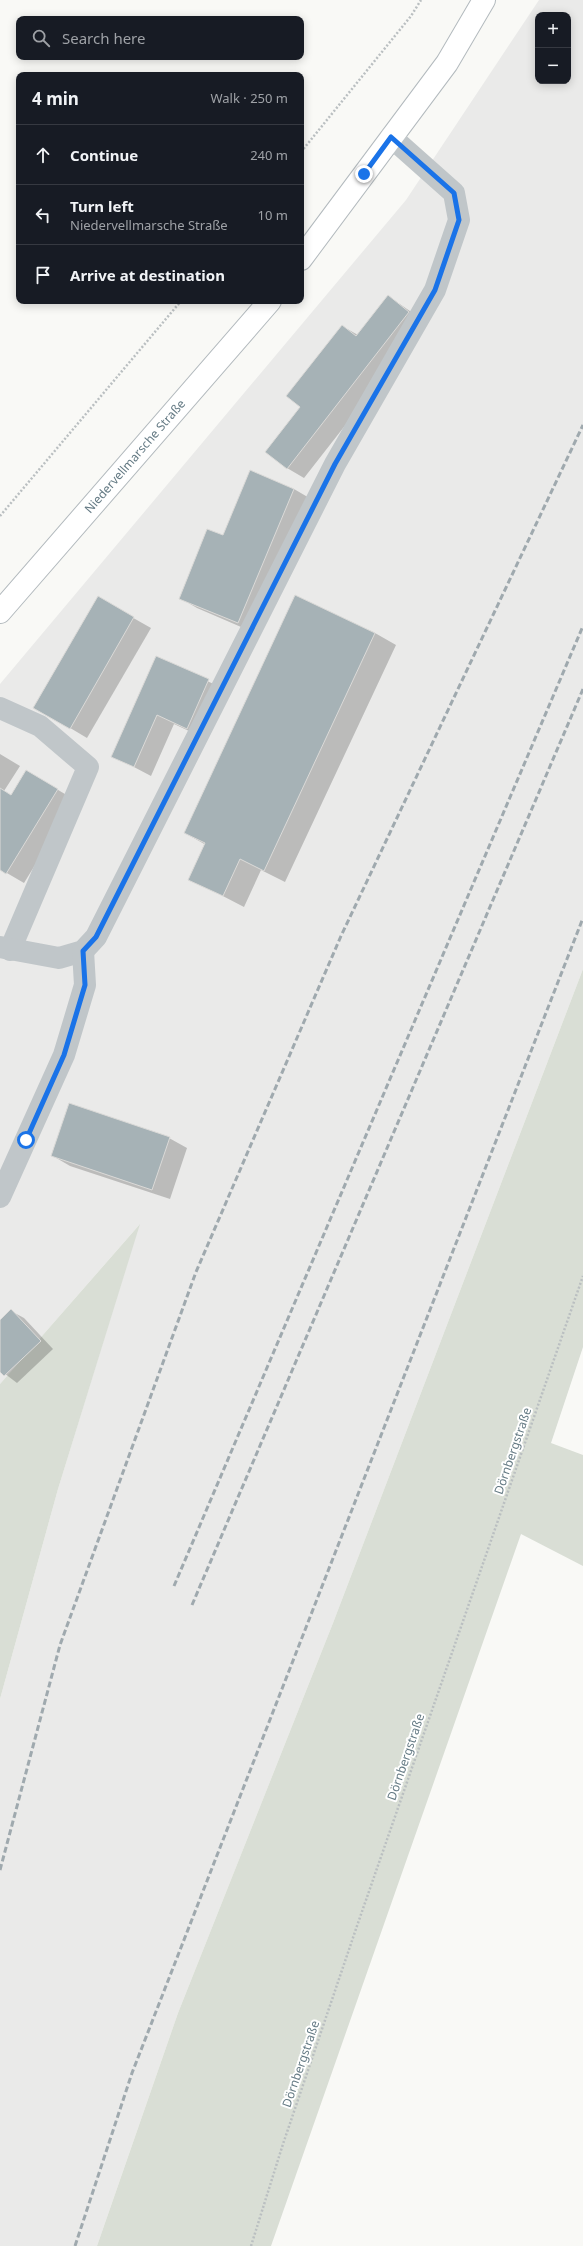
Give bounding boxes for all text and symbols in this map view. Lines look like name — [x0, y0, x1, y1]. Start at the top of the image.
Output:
map controls — [535, 12, 571, 84]
button: + — [535, 12, 571, 48]
search box — [16, 16, 304, 60]
icon: search — [30, 27, 52, 49]
text: Search here — [62, 28, 145, 48]
button: − — [535, 48, 571, 84]
text: 4 min — [32, 87, 79, 110]
text: Walk · 250 m — [210, 89, 288, 107]
icon: ahead — [32, 144, 54, 166]
text: Continue — [70, 145, 138, 165]
text: 240 m — [250, 146, 288, 164]
route end — [355, 165, 373, 183]
text: Turn left — [70, 196, 134, 216]
icon: left — [32, 204, 54, 226]
text: 10 m — [258, 206, 288, 224]
text: Niedervellmarsche Straße — [70, 216, 228, 234]
icon: arrive — [32, 264, 54, 286]
text: Arrive at destination — [70, 265, 225, 285]
street label: Niedervellmarsche Straße — [80, 395, 189, 517]
route start — [17, 1131, 35, 1149]
street label: Dörnbergstraße — [490, 1405, 535, 1496]
street label: Dörnbergstraße — [383, 1711, 428, 1802]
street label: Dörnbergstraße — [278, 2018, 323, 2109]

